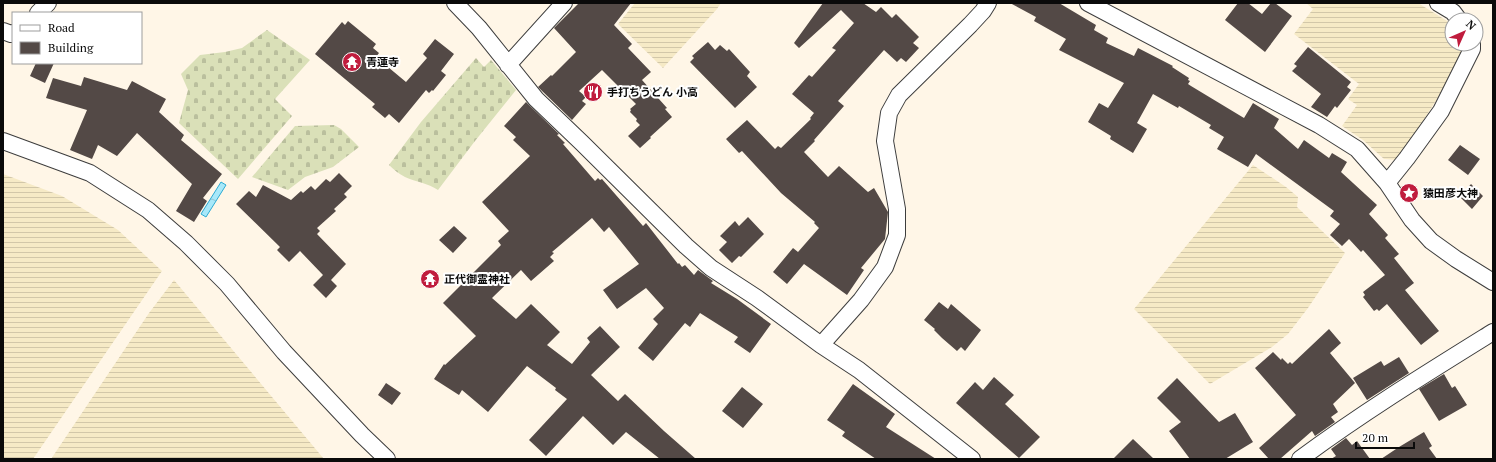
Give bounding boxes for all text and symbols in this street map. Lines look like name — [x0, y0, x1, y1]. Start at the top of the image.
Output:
legend — [12, 12, 142, 64]
north arrow — [1444, 12, 1484, 52]
text: N — [1463, 17, 1479, 33]
text: Road — [48, 20, 75, 35]
text: Building — [48, 40, 94, 55]
temple icon: 青蓮寺 — [341, 51, 363, 73]
place label: 青蓮寺 — [366, 55, 399, 69]
restaurant icon: 手打ちうどん 小高 — [582, 81, 604, 103]
place label: 手打ちうどん 小高 — [607, 85, 698, 99]
place icon: 猿田彦大神 — [1398, 182, 1420, 204]
place label: 猿田彦大神 — [1423, 186, 1478, 200]
temple icon: 正代御霊神社 — [419, 268, 441, 290]
place label: 正代御霊神社 — [444, 272, 510, 286]
scale bar — [1356, 424, 1414, 450]
text: 20 m — [1362, 430, 1389, 445]

